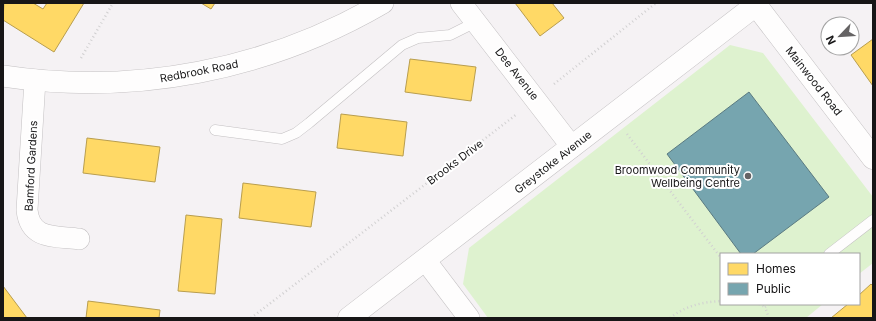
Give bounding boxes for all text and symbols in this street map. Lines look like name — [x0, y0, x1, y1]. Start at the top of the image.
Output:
north arrow — [820, 16, 860, 56]
text: N — [823, 33, 839, 47]
street label: Mainwood Road — [783, 44, 845, 118]
street label: Dee Avenue — [492, 45, 542, 103]
street label: Redbrook Road — [159, 57, 239, 85]
street label: Bamford Gardens — [22, 120, 40, 212]
street label: Greystoke Avenue — [511, 127, 595, 197]
street label: Brooks Drive — [424, 136, 486, 188]
place label: Broomwood Community Wellbeing Centre — [615, 163, 740, 190]
marker: Broomwood Community Wellbeing Centre — [743, 171, 753, 181]
legend — [720, 253, 860, 305]
text: Homes — [756, 261, 796, 276]
text: Public — [756, 281, 791, 296]

